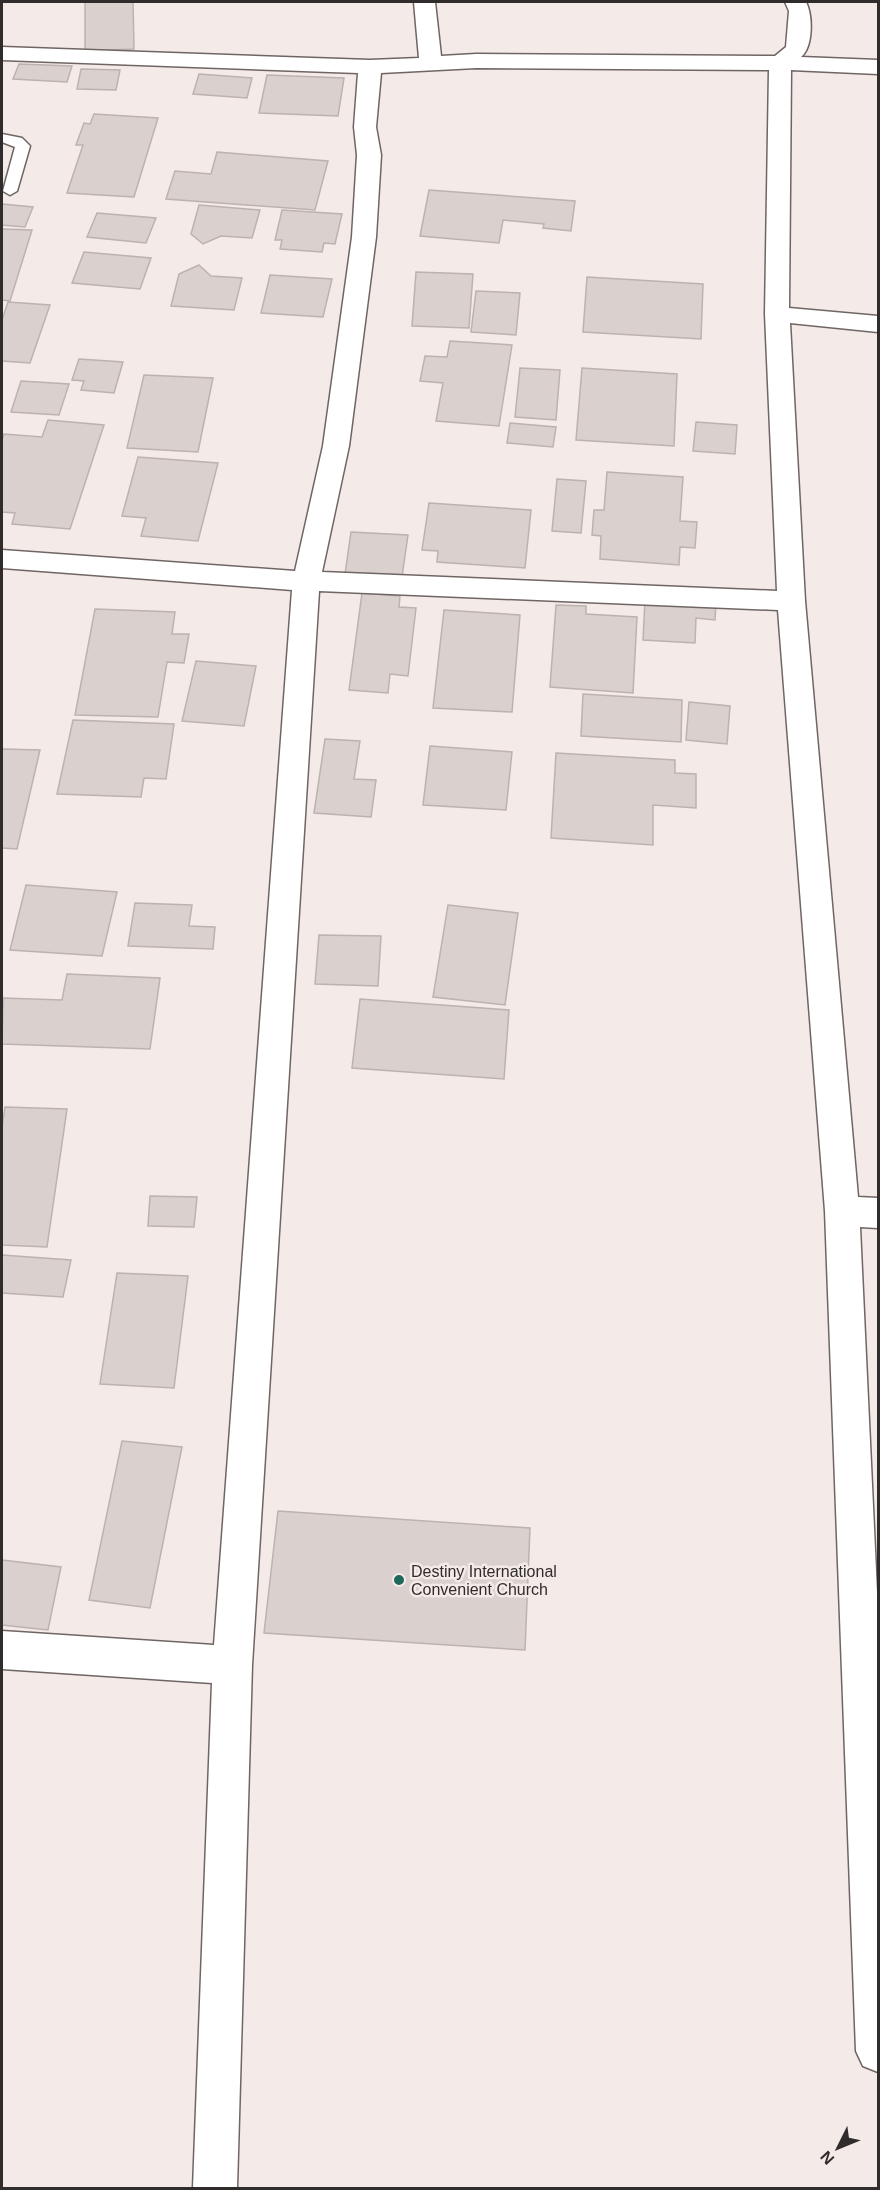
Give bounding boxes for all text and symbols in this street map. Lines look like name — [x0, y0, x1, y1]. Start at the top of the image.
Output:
place label: Destiny International Convenient Church — [411, 1563, 557, 1598]
marker: Destiny International Convenient Church — [392, 1573, 406, 1587]
north arrow — [808, 2118, 868, 2178]
text: N — [817, 2148, 838, 2168]

